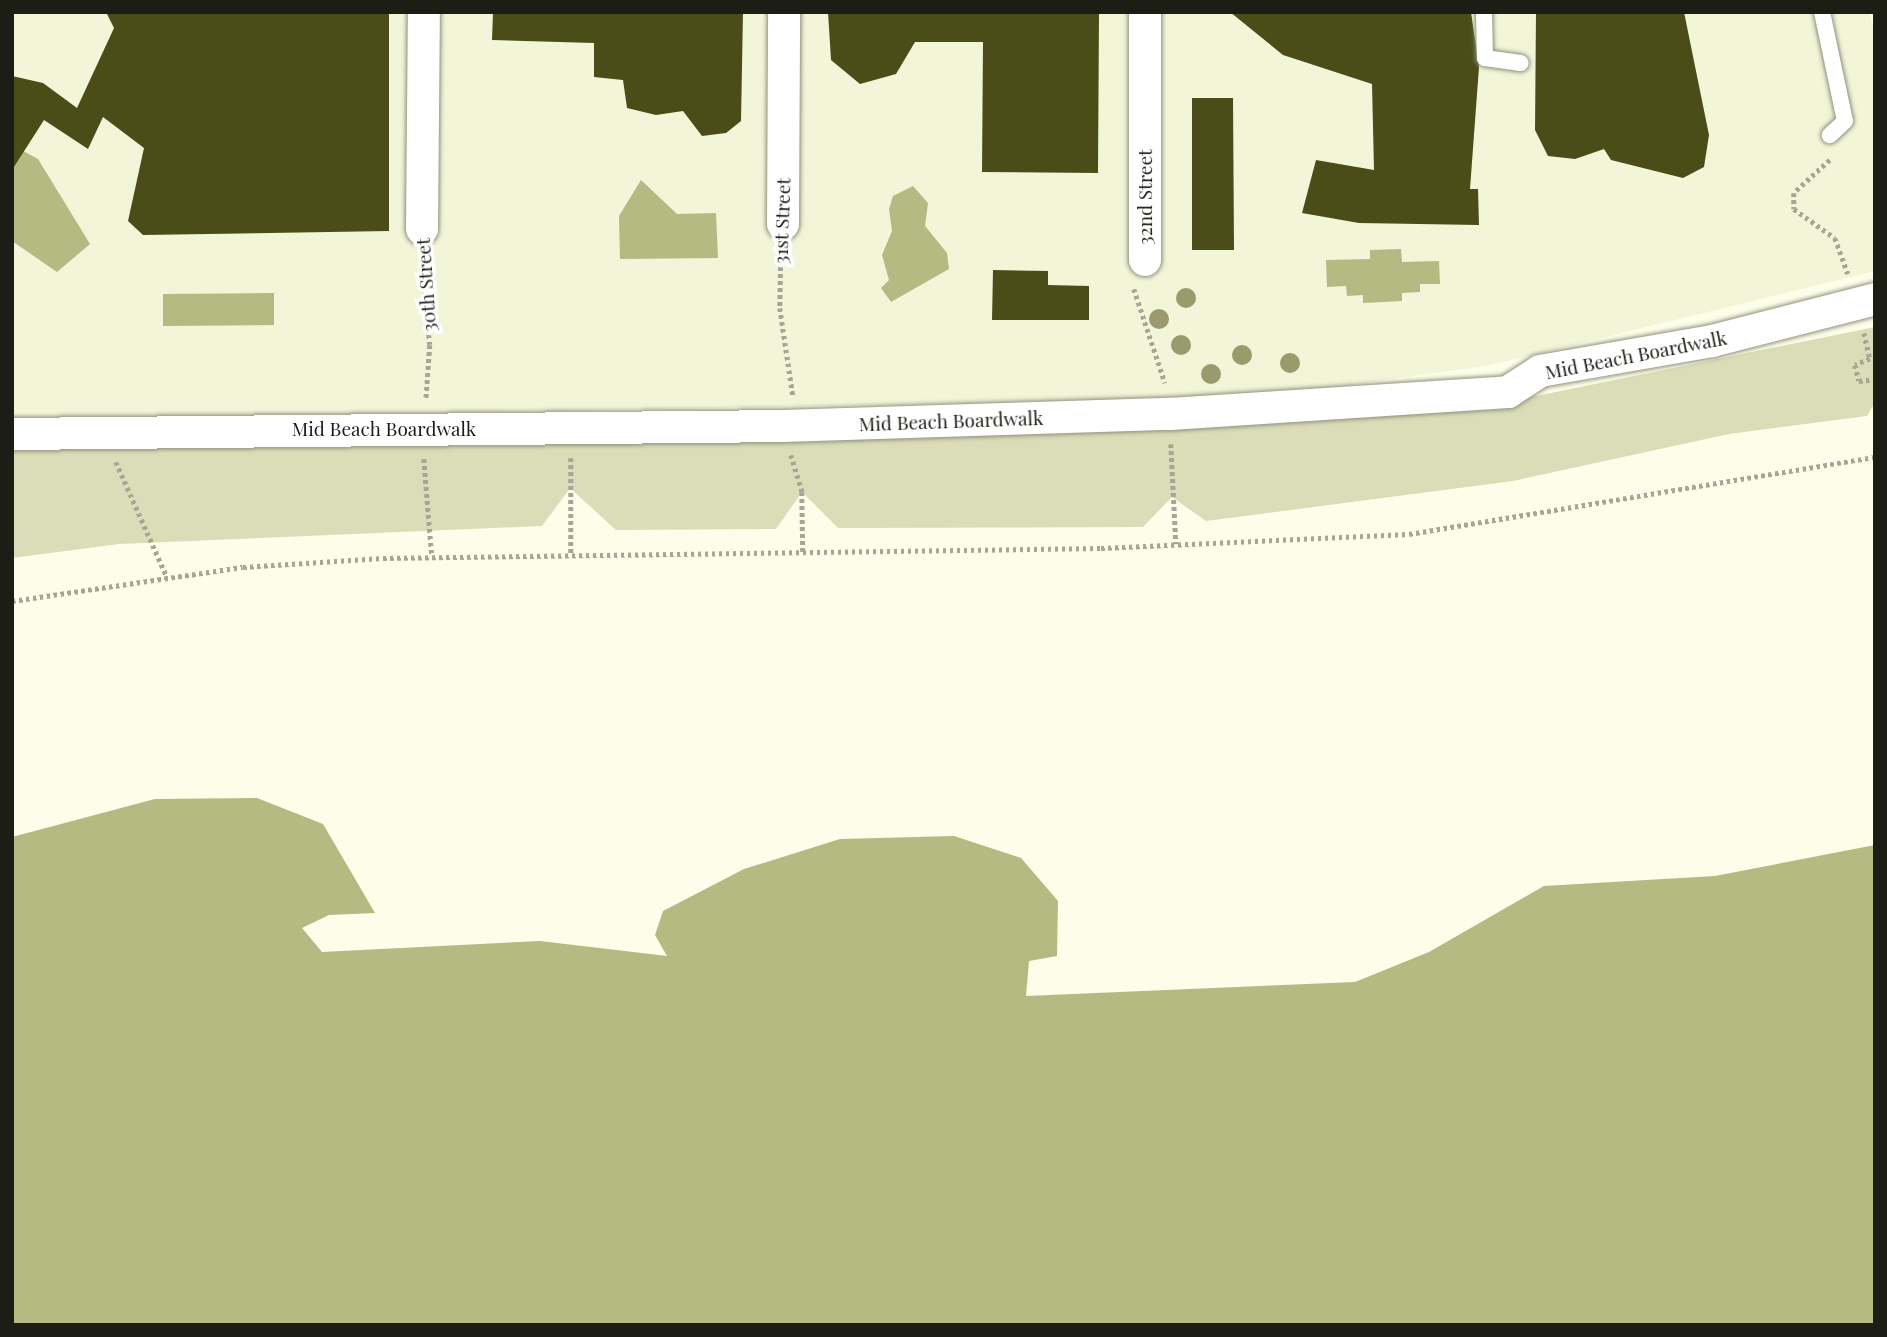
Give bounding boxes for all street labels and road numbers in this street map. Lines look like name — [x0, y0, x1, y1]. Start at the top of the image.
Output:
street label: 32nd Street — [1134, 149, 1156, 245]
street label: 31st Street — [769, 177, 795, 265]
street label: 30th Street — [411, 238, 441, 332]
street label: Mid Beach Boardwalk — [1543, 326, 1729, 384]
street label: Mid Beach Boardwalk — [858, 406, 1044, 436]
street label: Mid Beach Boardwalk — [292, 418, 476, 440]

